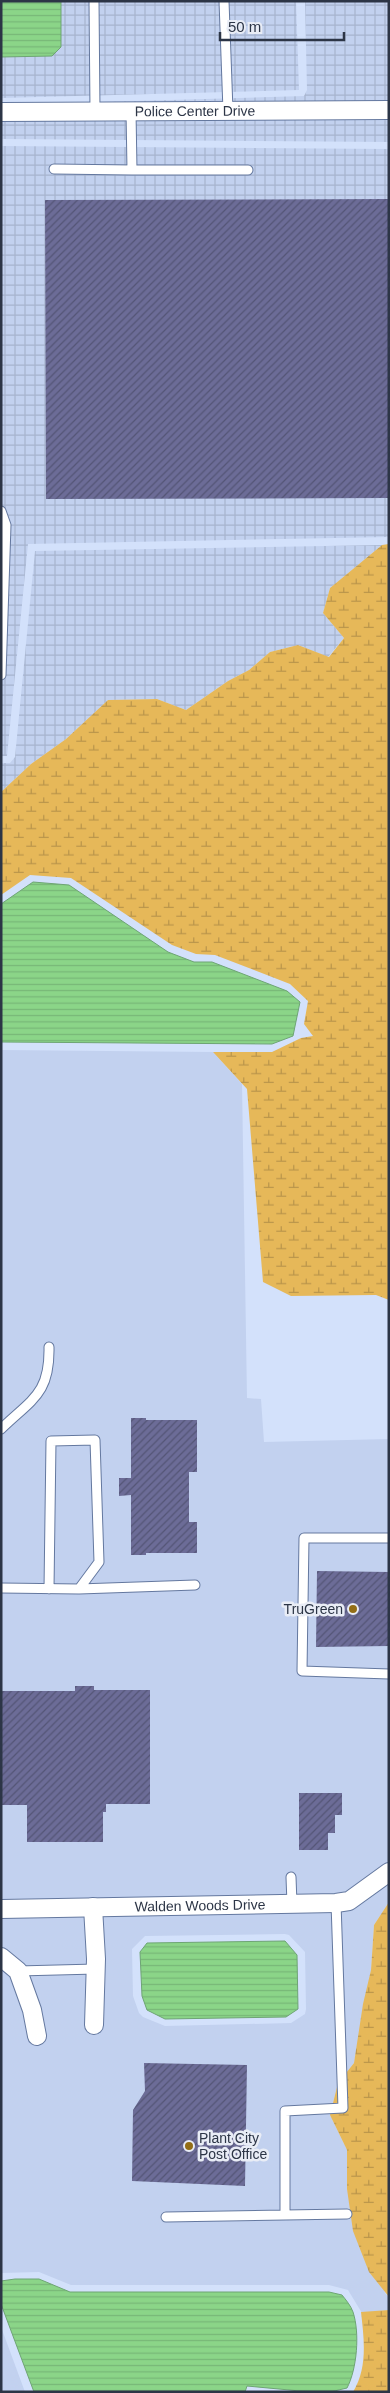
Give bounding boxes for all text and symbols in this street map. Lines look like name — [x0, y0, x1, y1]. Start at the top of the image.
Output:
scale bar — [220, 10, 344, 42]
text: 50 m — [228, 18, 261, 35]
street label: Police Center Drive — [135, 103, 256, 119]
place label: TruGreen — [284, 1601, 343, 1617]
marker: TruGreen — [347, 1603, 359, 1615]
street label: Walden Woods Drive — [134, 1896, 266, 1915]
place label: Plant City Post Office — [199, 2130, 267, 2162]
marker: Plant City Post Office — [183, 2140, 195, 2152]

